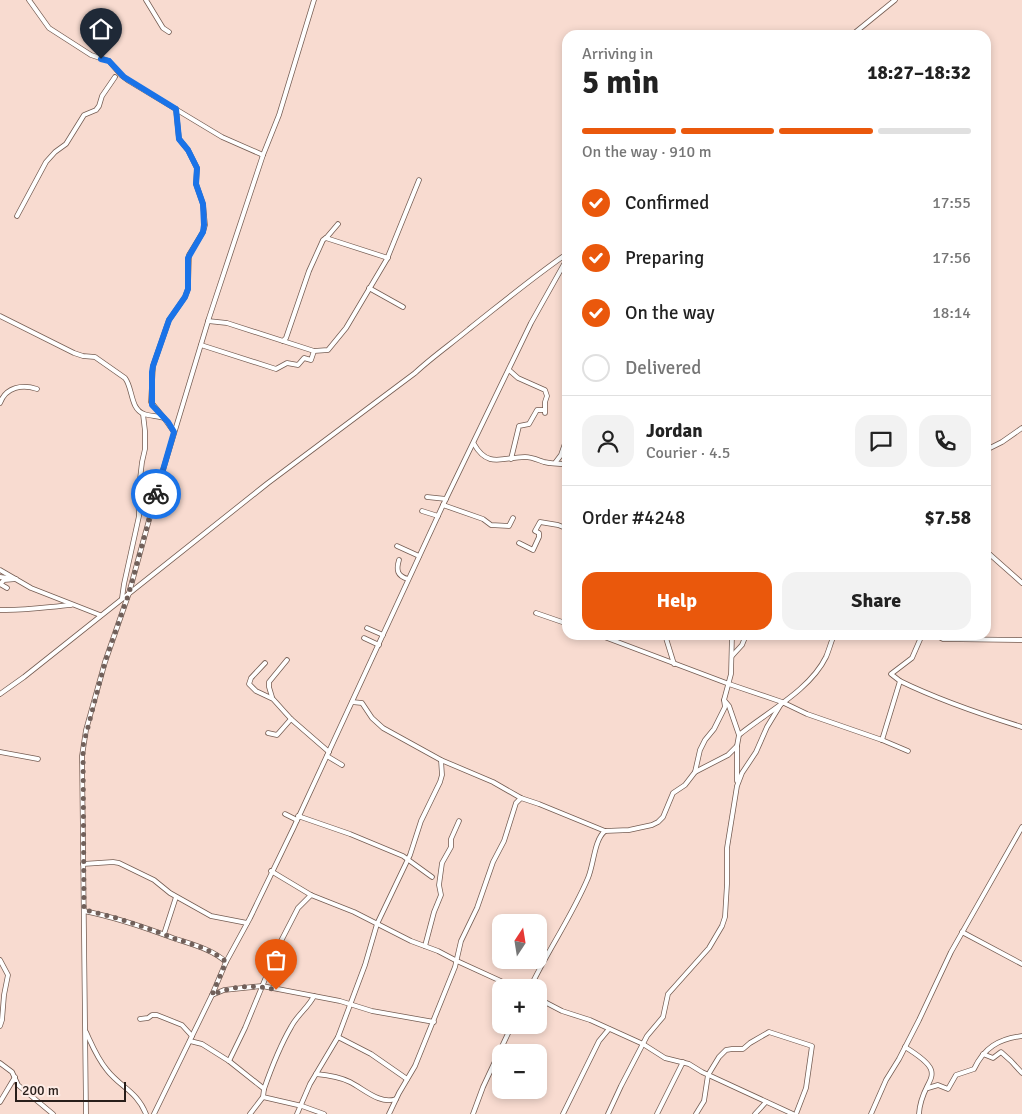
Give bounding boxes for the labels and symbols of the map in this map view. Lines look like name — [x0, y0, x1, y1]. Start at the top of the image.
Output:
pin — [80, 8, 122, 59]
courier — [131, 469, 181, 519]
north arrow — [492, 914, 548, 969]
pin — [255, 939, 297, 990]
scale bar — [15, 1079, 126, 1102]

